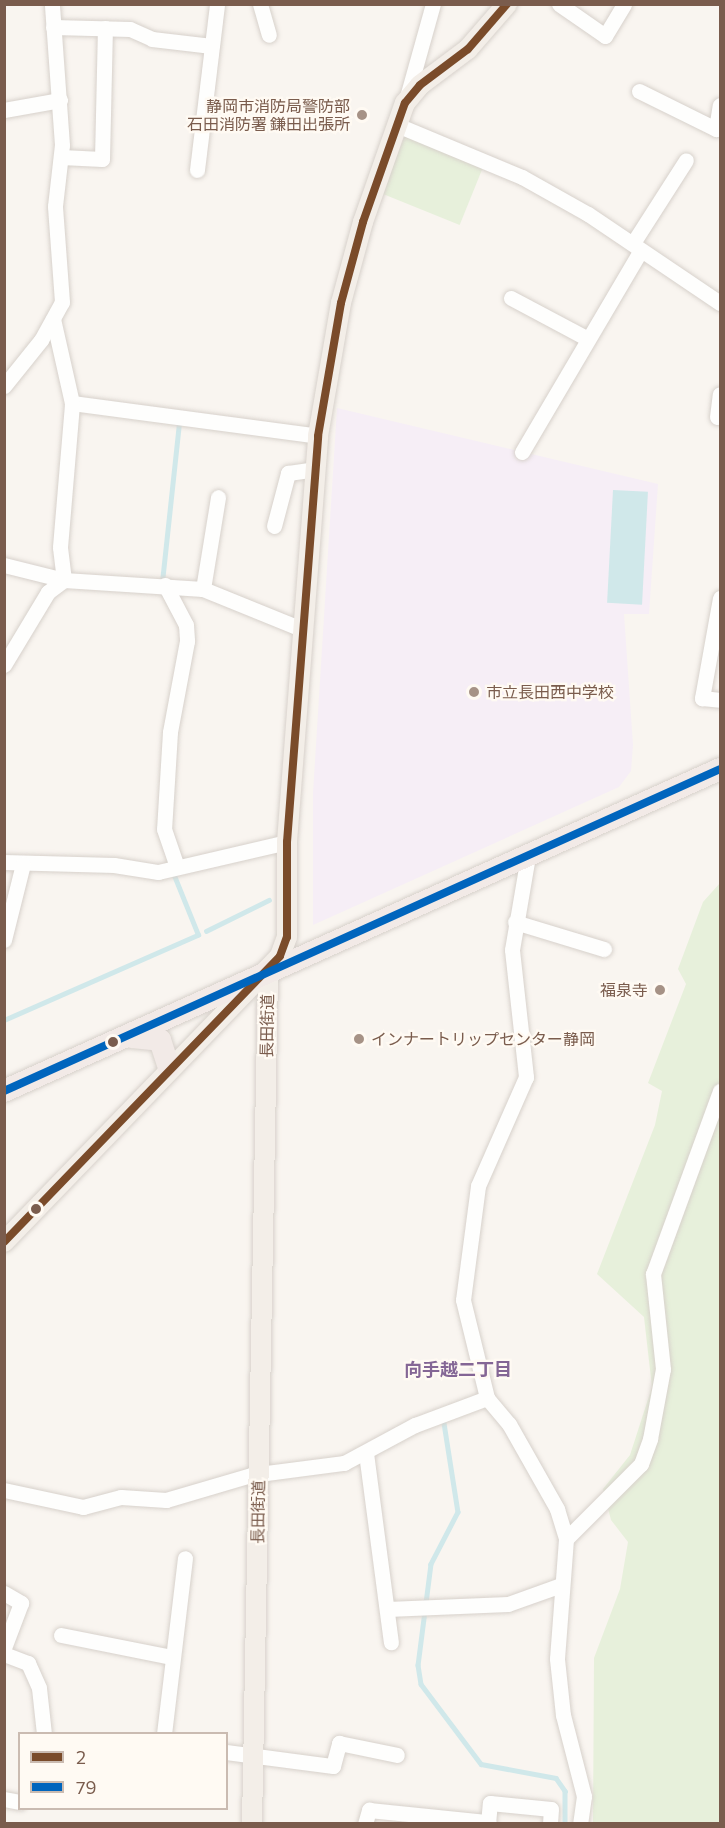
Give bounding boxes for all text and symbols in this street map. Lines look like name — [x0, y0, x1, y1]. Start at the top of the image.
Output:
place label: 静岡市消防局警防部 石田消防署 鎌田出張所 — [187, 96, 350, 134]
marker: 静岡市消防局警防部 石田消防署 鎌田出張所 — [355, 108, 369, 122]
place label: 市立長田西中学校 — [486, 682, 614, 702]
marker: 市立長田西中学校 — [467, 685, 481, 699]
place label: 福泉寺 — [600, 980, 648, 1000]
marker: 福泉寺 — [653, 983, 667, 997]
street label: 長田街道 — [257, 994, 277, 1058]
place label: インナートリップセンター静岡 — [371, 1029, 595, 1049]
marker: インナートリップセンター静岡 — [352, 1032, 366, 1046]
unlabelled marker — [107, 1036, 119, 1048]
unlabelled marker — [30, 1203, 42, 1215]
district label: 向手越二丁目 — [404, 1358, 512, 1380]
street label: 長田街道 — [248, 1480, 268, 1544]
legend — [18, 1732, 228, 1810]
text: 2 — [76, 1746, 86, 1768]
text: 79 — [76, 1776, 96, 1798]

